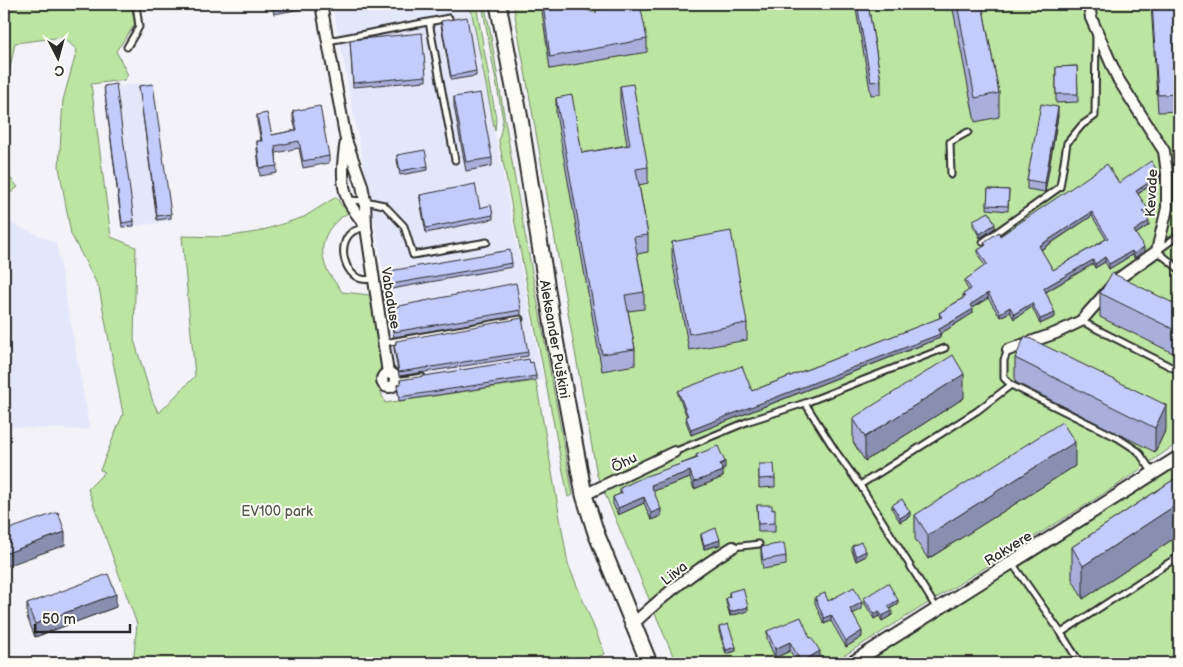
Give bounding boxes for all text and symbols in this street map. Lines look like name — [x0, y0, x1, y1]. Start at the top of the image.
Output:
north arrow — [32, 32, 82, 82]
text: С — [53, 61, 65, 79]
street label: Kevade — [1142, 169, 1161, 217]
street label: Vabaduse — [377, 266, 404, 330]
street label: Aleksander Puškini — [536, 278, 573, 400]
street label: Õhu — [608, 447, 640, 476]
park label: EV100 park — [241, 503, 313, 520]
street label: Rakvere — [981, 527, 1035, 570]
street label: Liiva — [658, 558, 691, 589]
scale bar — [35, 602, 130, 634]
text: 50 m — [42, 610, 76, 629]

